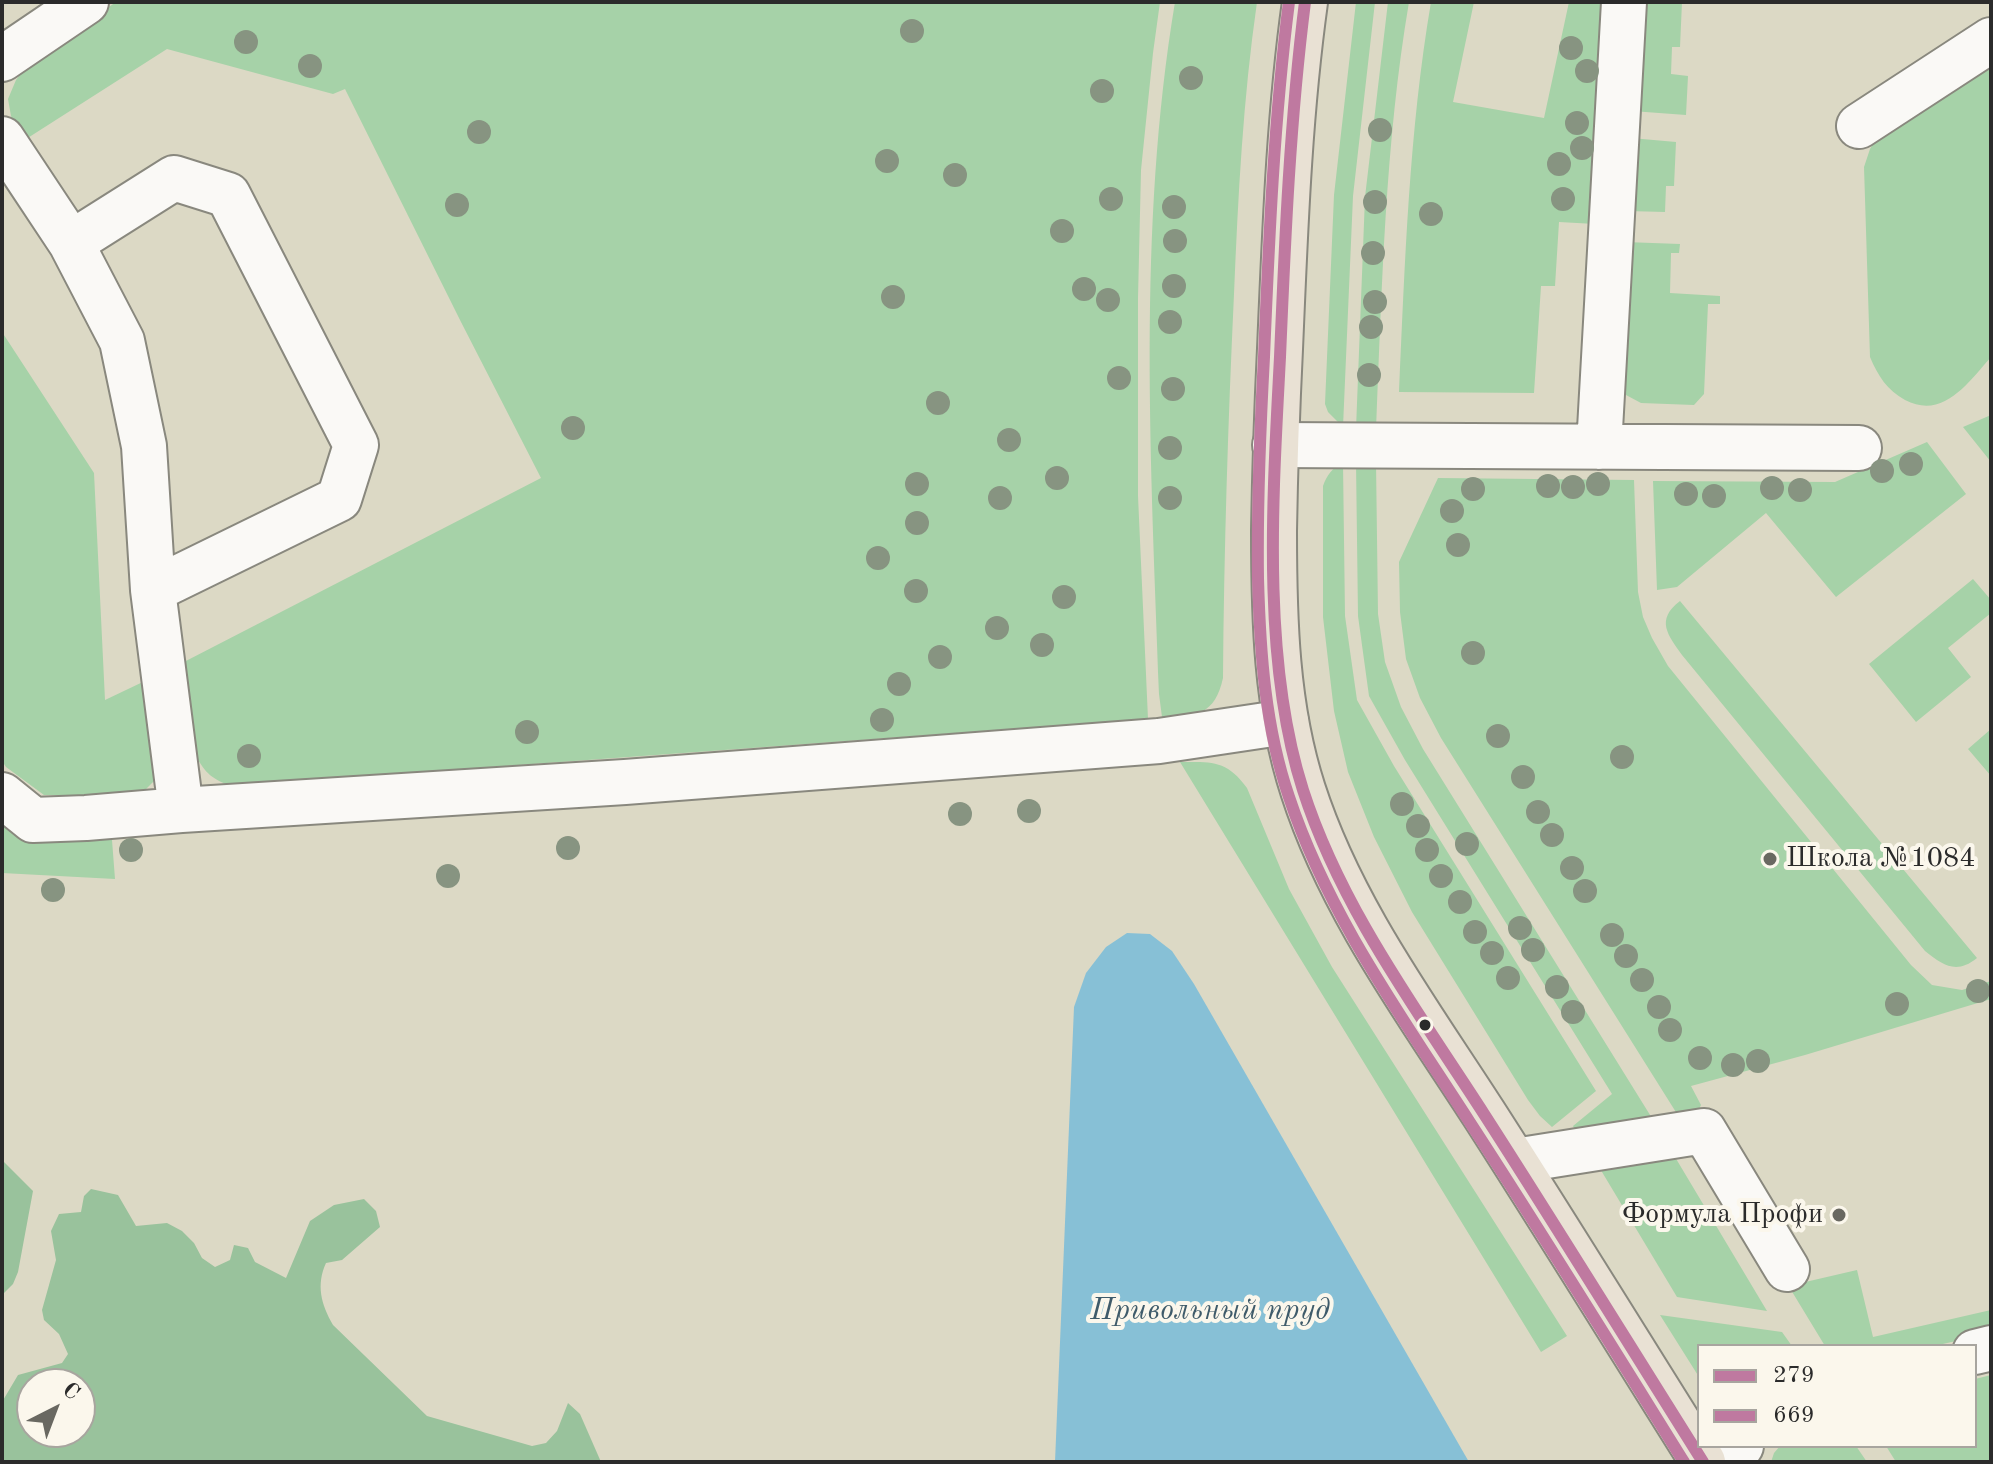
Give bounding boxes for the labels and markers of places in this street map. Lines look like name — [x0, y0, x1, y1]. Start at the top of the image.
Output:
place label: Школа №1084 — [1786, 842, 1975, 876]
marker: Школа №1084 — [1761, 850, 1779, 868]
unlabelled marker — [1417, 1017, 1433, 1033]
place label: Формула Профи — [1622, 1198, 1823, 1232]
marker: Формула Профи — [1830, 1206, 1848, 1224]

